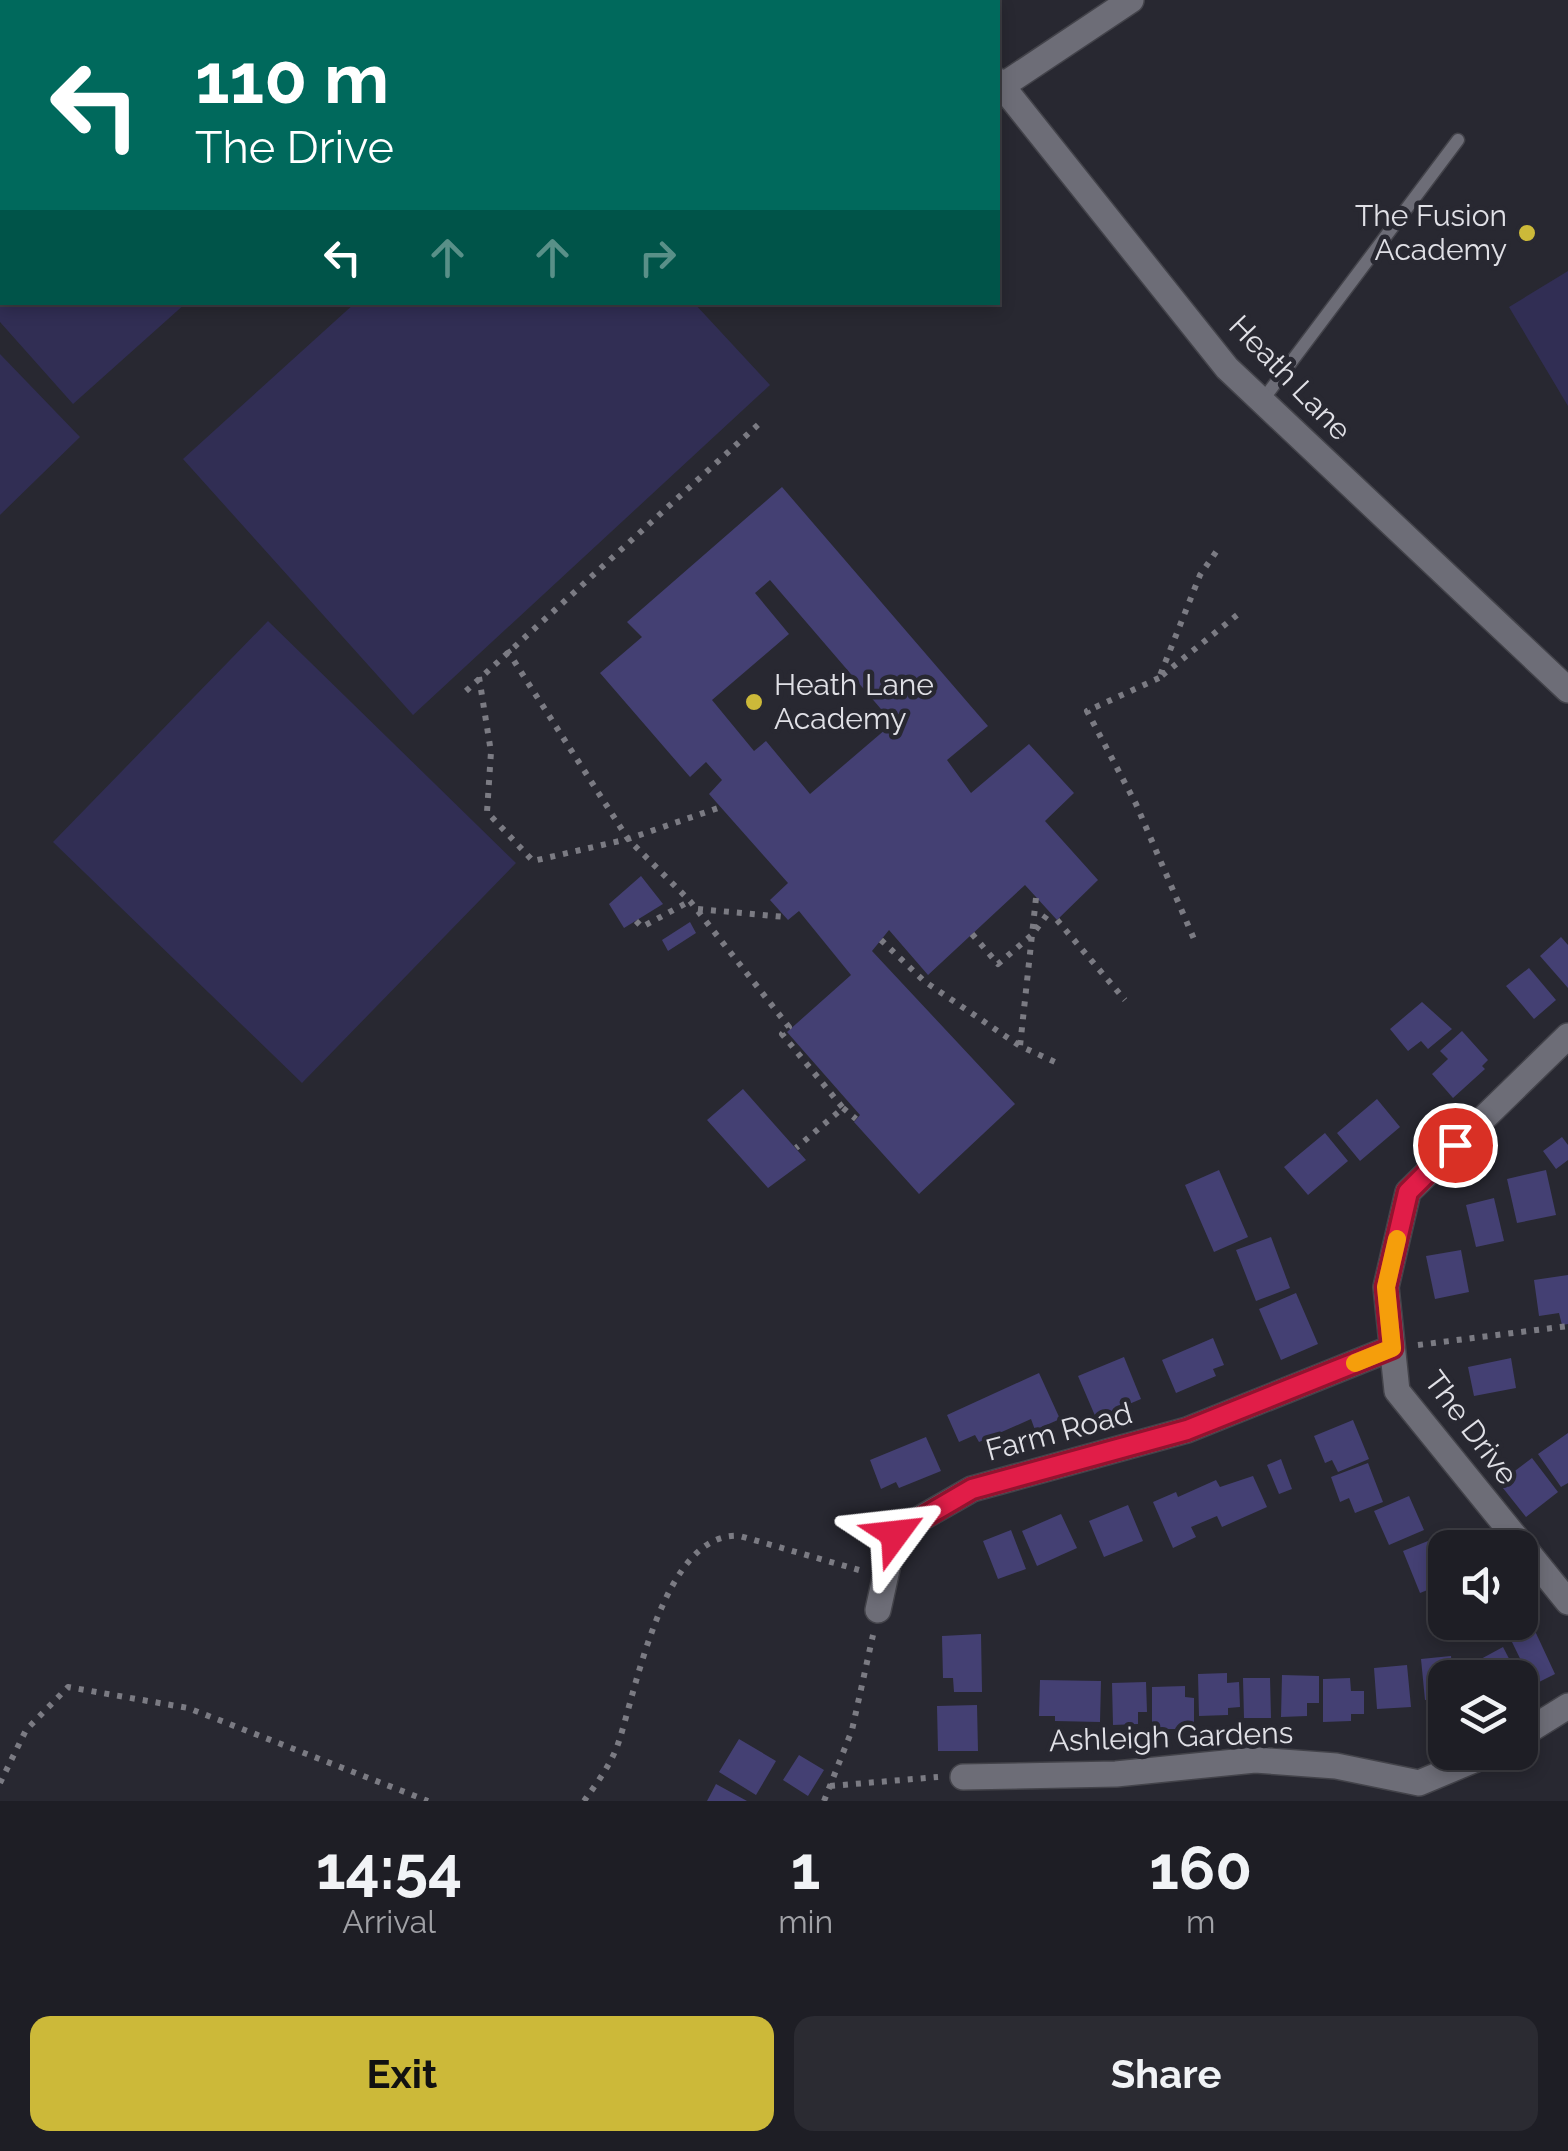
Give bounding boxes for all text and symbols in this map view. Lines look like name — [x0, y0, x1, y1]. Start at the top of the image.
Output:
text: 110 m — [195, 37, 389, 119]
icon: left — [30, 40, 160, 170]
text: The Drive — [195, 121, 394, 174]
place label: The Fusion Academy — [1355, 198, 1507, 267]
marker: The Fusion Academy — [1516, 222, 1538, 244]
icon: left — [315, 230, 370, 285]
icon: ahead — [420, 230, 475, 285]
icon: ahead — [525, 230, 580, 285]
icon: right — [630, 230, 685, 285]
street label: Heath Lane — [1222, 308, 1358, 447]
place label: Heath Lane Academy — [774, 667, 934, 736]
marker: Heath Lane Academy — [743, 691, 765, 713]
pin — [1413, 1103, 1498, 1188]
icon: arrive — [1428, 1118, 1483, 1173]
street label: The Drive — [1418, 1364, 1525, 1491]
street label: Farm Road — [982, 1395, 1136, 1468]
position arrow — [843, 1482, 947, 1586]
map controls — [1428, 1530, 1538, 1770]
button: sound — [1428, 1530, 1538, 1640]
button: layers — [1428, 1660, 1538, 1770]
street label: Ashleigh Gardens — [1048, 1715, 1294, 1758]
text: 14:54 — [316, 1833, 462, 1903]
text: 1 — [791, 1833, 820, 1903]
text: 160 — [1149, 1833, 1252, 1903]
text: Arrival — [342, 1903, 436, 1940]
text: min — [778, 1903, 833, 1940]
text: m — [1186, 1903, 1215, 1940]
button: Exit — [30, 2016, 774, 2131]
button: Share — [794, 2016, 1538, 2131]

